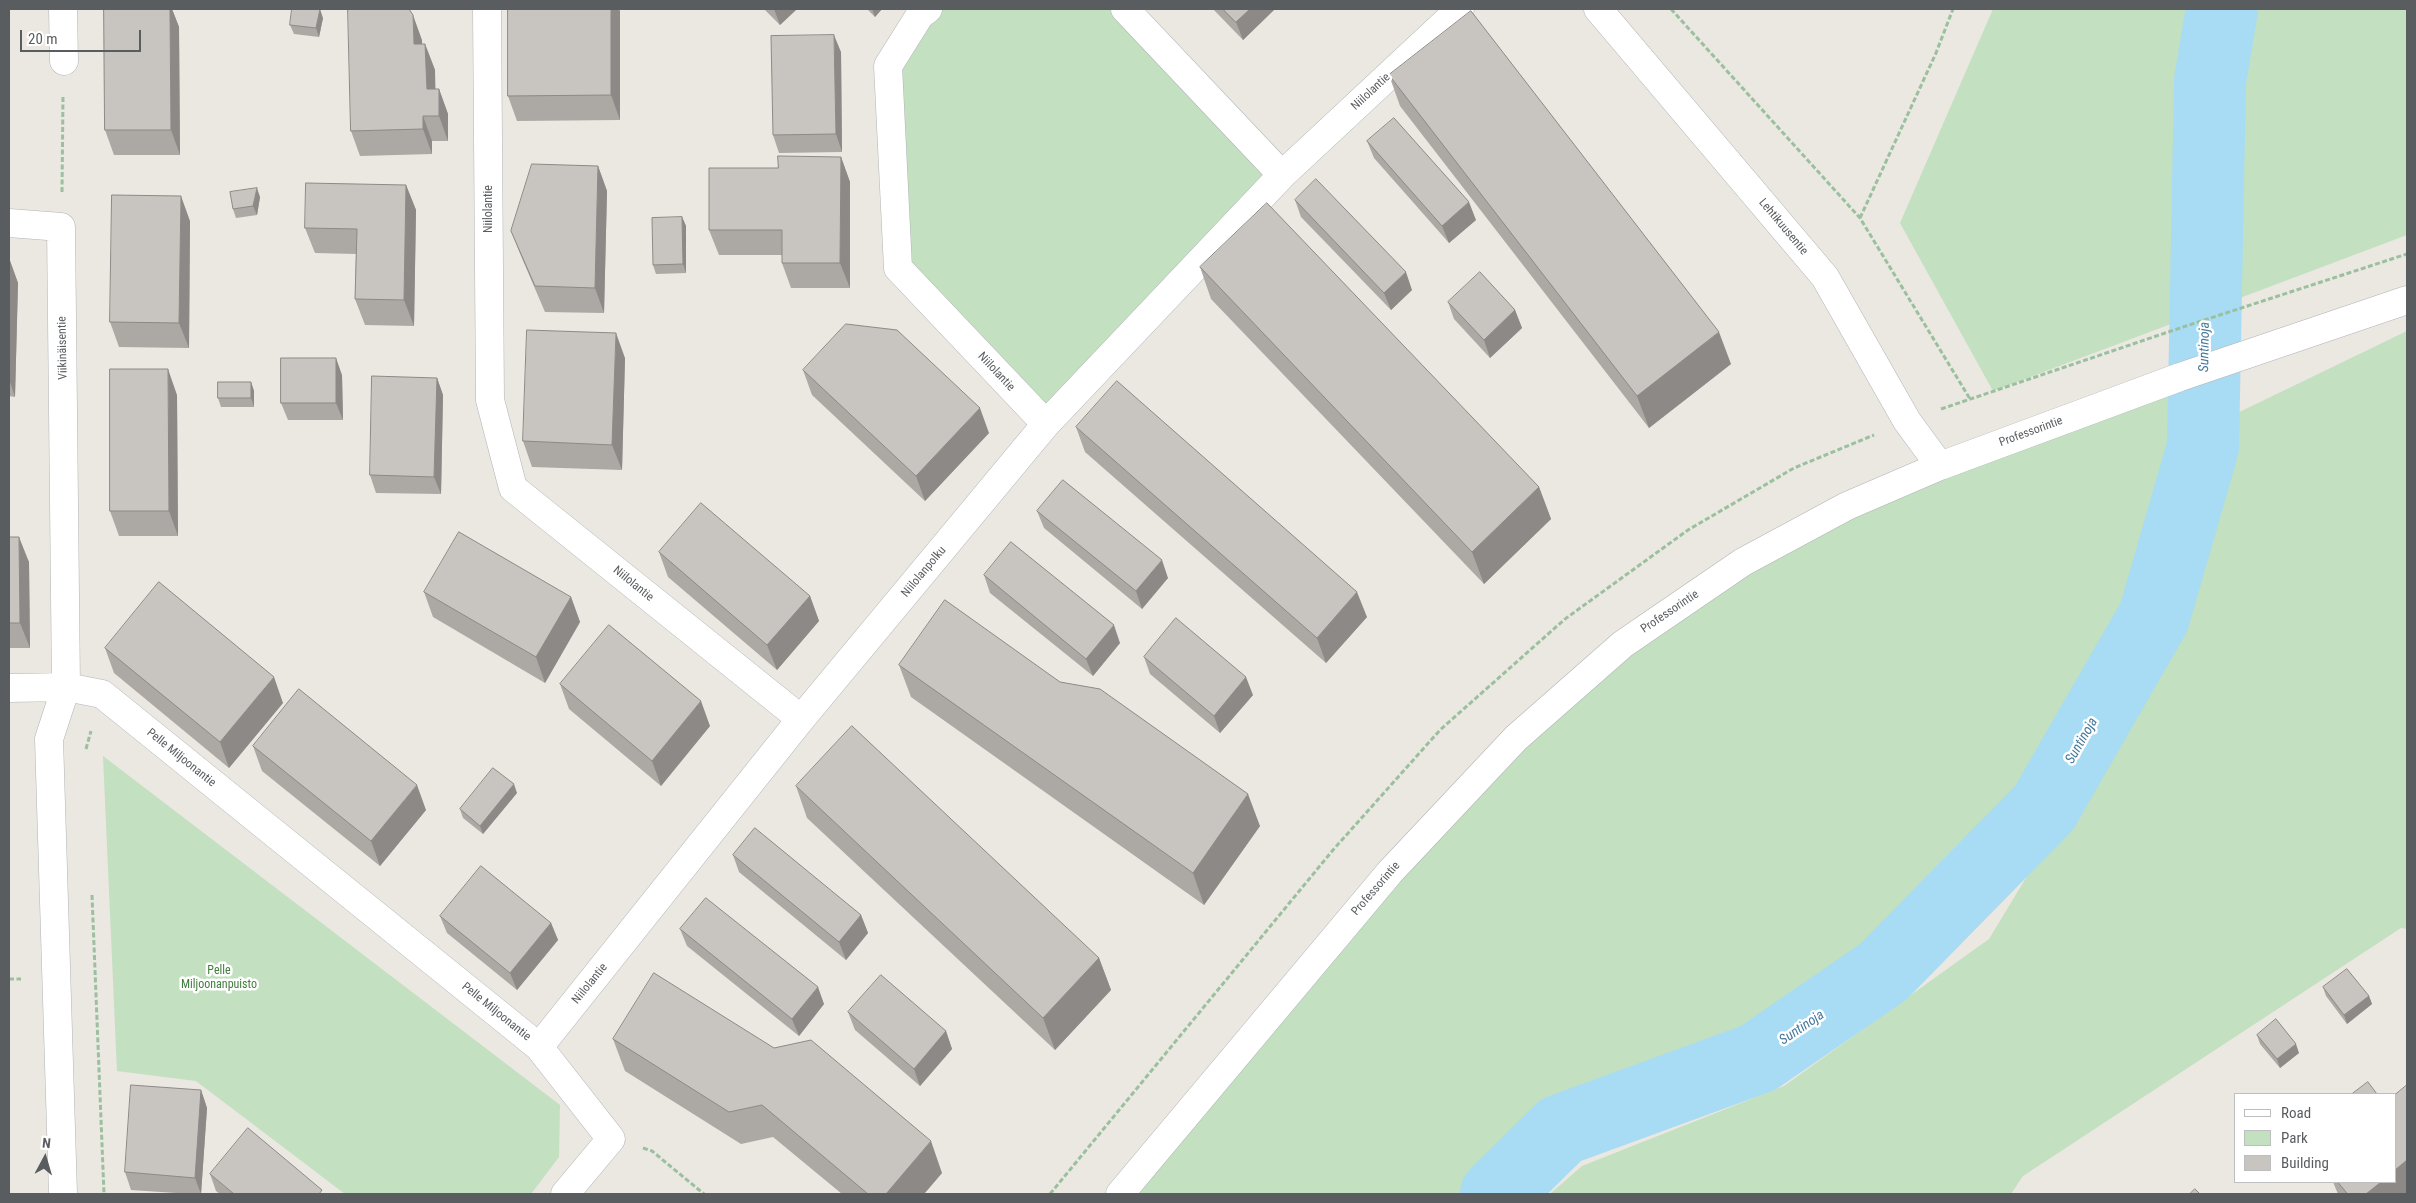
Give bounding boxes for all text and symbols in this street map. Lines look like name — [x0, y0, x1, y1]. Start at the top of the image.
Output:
scale bar — [22, 20, 144, 52]
text: 20 m — [28, 30, 58, 48]
street label: Niilolantie — [1349, 70, 1393, 114]
street label: Niilolantie — [482, 185, 496, 233]
street label: Lehtikuusentie — [1755, 196, 1811, 258]
street label: Viikinäisentie — [55, 316, 71, 380]
water label: Suntinoja — [2196, 322, 2214, 372]
street label: Niilolantie — [974, 350, 1018, 394]
street label: Professorintie — [1997, 414, 2065, 450]
street label: Niilolanpolku — [899, 544, 949, 600]
street label: Niilolantie — [610, 563, 656, 605]
street label: Professorintie — [1638, 587, 1702, 637]
water label: Suntinoja — [2062, 715, 2102, 767]
street label: Pelle Miljoonantie — [144, 726, 218, 790]
street label: Professorintie — [1349, 859, 1403, 919]
street label: Niilolantie — [569, 961, 611, 1007]
park label: Pelle Miljoonanpuisto — [181, 964, 257, 992]
street label: Pelle Miljoonantie — [459, 980, 533, 1044]
water label: Suntinoja — [1776, 1007, 1828, 1049]
legend — [2234, 1093, 2396, 1183]
text: Road — [2281, 1104, 2311, 1122]
text: Park — [2281, 1129, 2308, 1147]
north arrow — [20, 1133, 70, 1183]
text: N — [41, 1135, 52, 1151]
text: Building — [2281, 1154, 2329, 1172]

